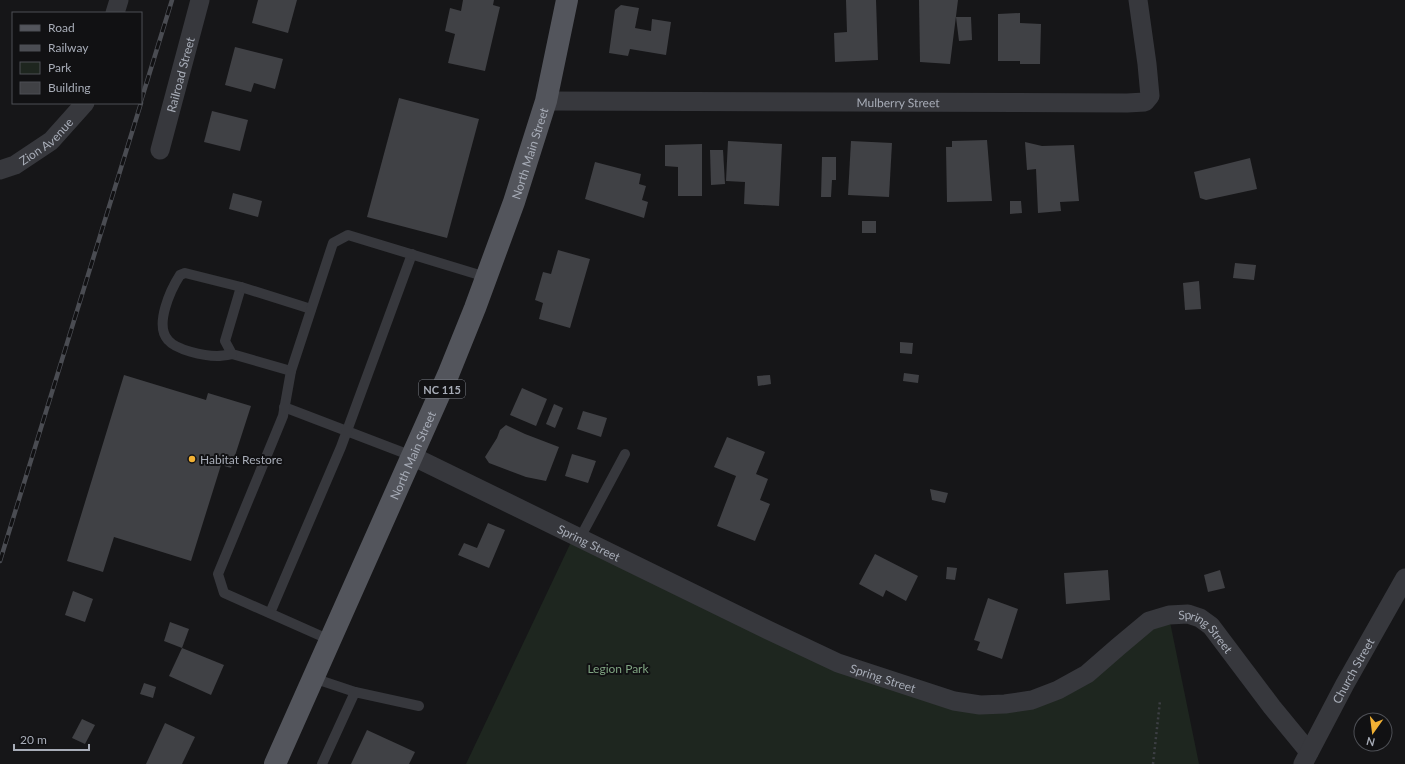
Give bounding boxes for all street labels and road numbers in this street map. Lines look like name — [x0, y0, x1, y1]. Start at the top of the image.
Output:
street label: Railroad Street — [163, 35, 198, 114]
street label: Mulberry Street — [856, 95, 940, 110]
street label: North Main Street — [508, 105, 551, 201]
street label: Zion Avenue — [16, 114, 76, 168]
road number: NC 115 — [419, 380, 465, 398]
street label: North Main Street — [386, 408, 439, 502]
street label: Spring Street — [555, 521, 623, 564]
street label: Spring Street — [1178, 606, 1237, 657]
street label: Church Street — [1329, 634, 1377, 706]
street label: Spring Street — [848, 660, 918, 696]

